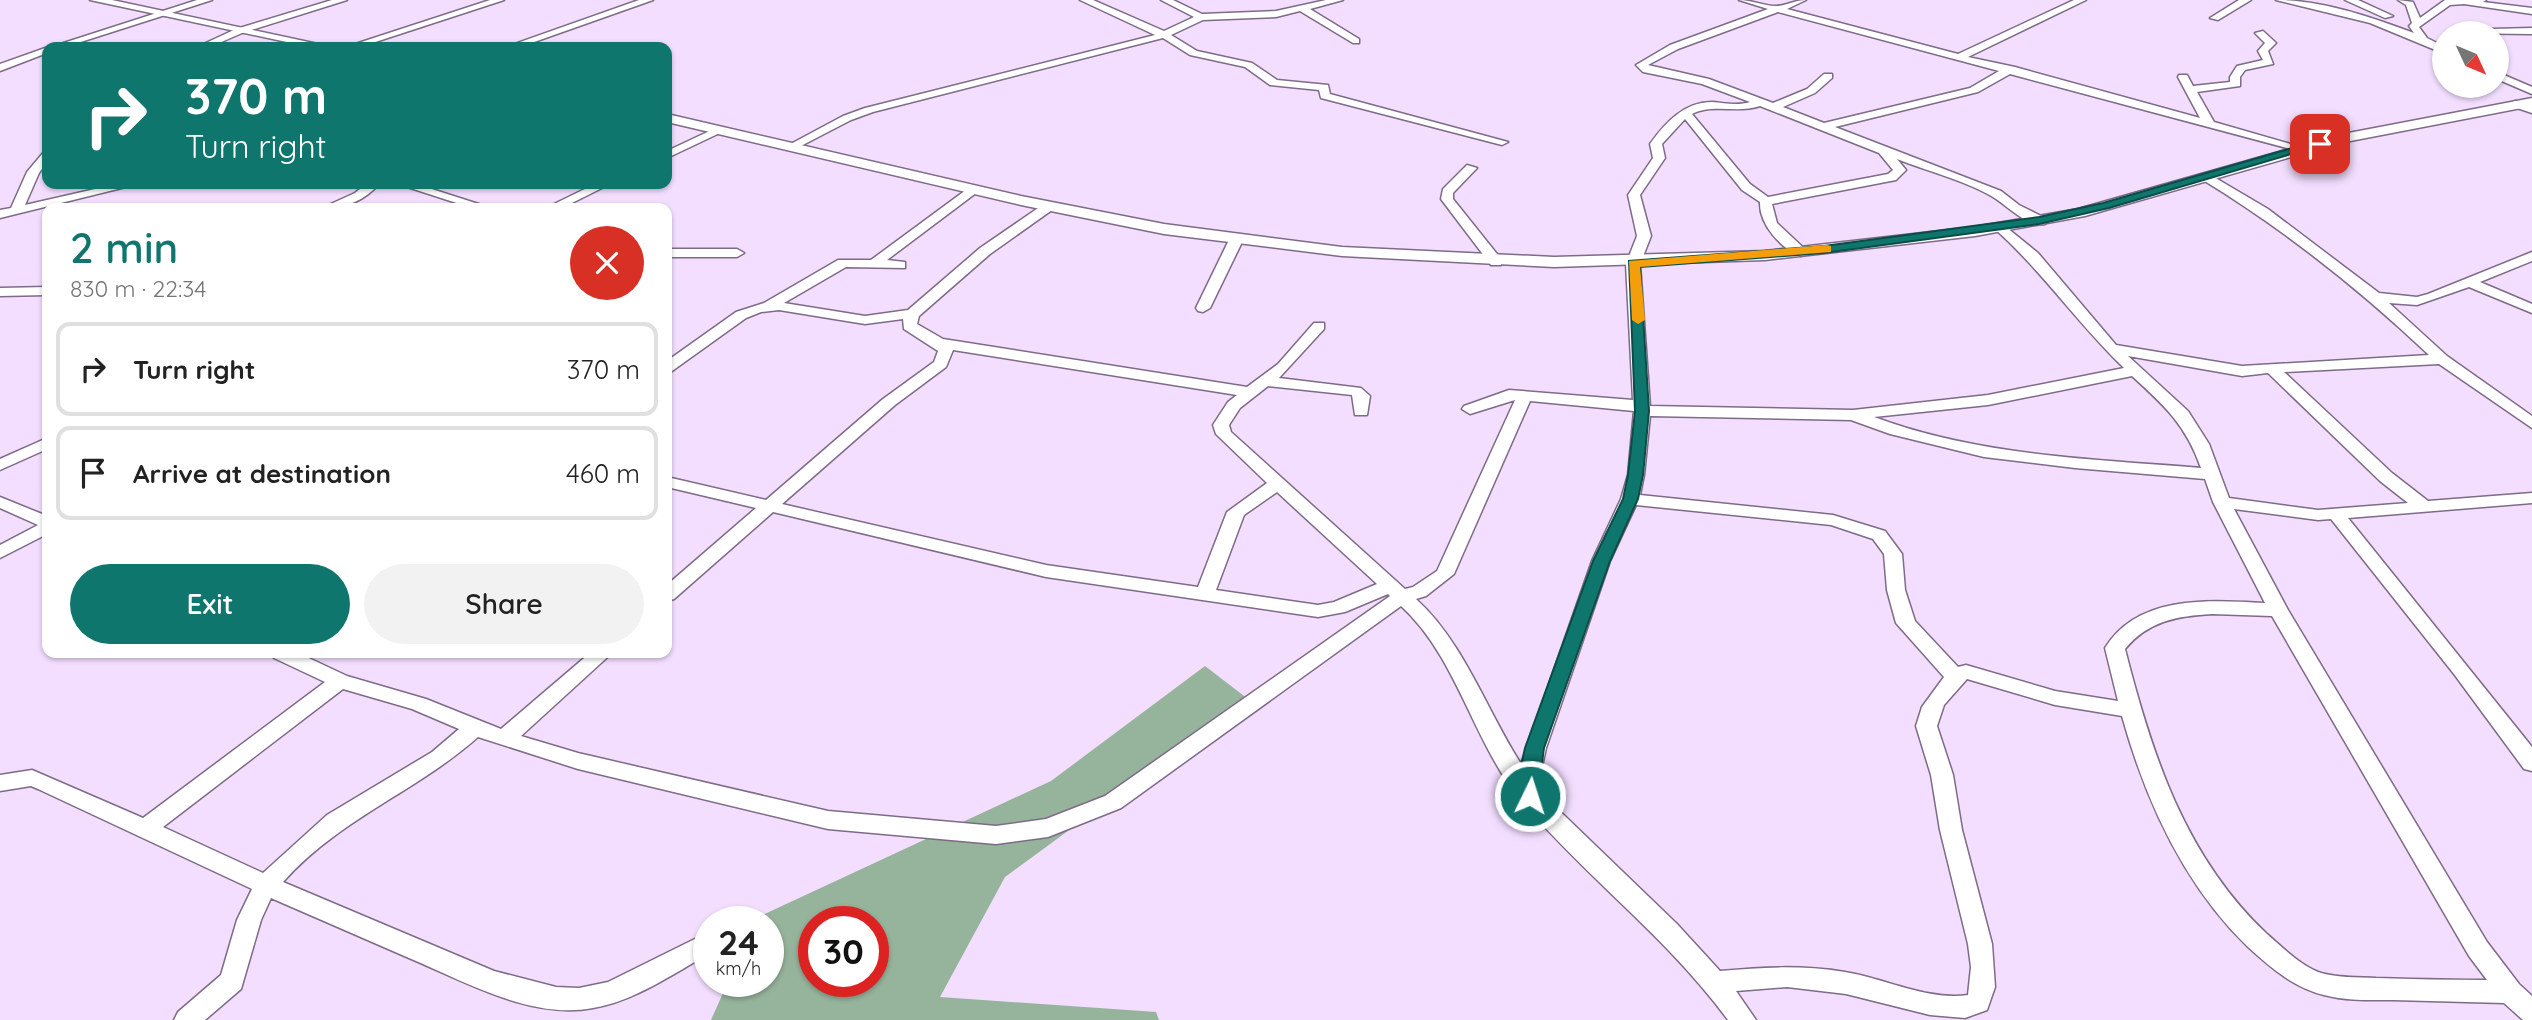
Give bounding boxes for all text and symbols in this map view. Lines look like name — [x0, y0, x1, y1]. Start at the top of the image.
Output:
north arrow — [2432, 21, 2510, 98]
map controls — [2432, 21, 2509, 98]
text: 370 m — [185, 65, 327, 126]
icon: right — [70, 70, 161, 161]
pin — [2290, 114, 2350, 174]
icon: arrive — [2301, 125, 2339, 163]
text: Turn right — [185, 126, 326, 166]
text: 2 min — [70, 221, 178, 274]
button: close — [570, 226, 644, 300]
text: 830 m · 22:34 — [70, 274, 206, 303]
icon: right — [74, 350, 112, 388]
text: Turn right — [133, 353, 255, 386]
text: 370 m — [567, 353, 640, 386]
icon: arrive — [74, 454, 112, 492]
text: Arrive at destination — [133, 457, 391, 490]
text: 460 m — [566, 457, 640, 490]
button: Exit — [70, 564, 350, 644]
button: Share — [364, 564, 644, 644]
position arrow — [1493, 759, 1567, 833]
speed limit sign: 30 — [798, 906, 889, 997]
text: 24 — [718, 920, 759, 964]
text: km/h — [716, 957, 761, 980]

